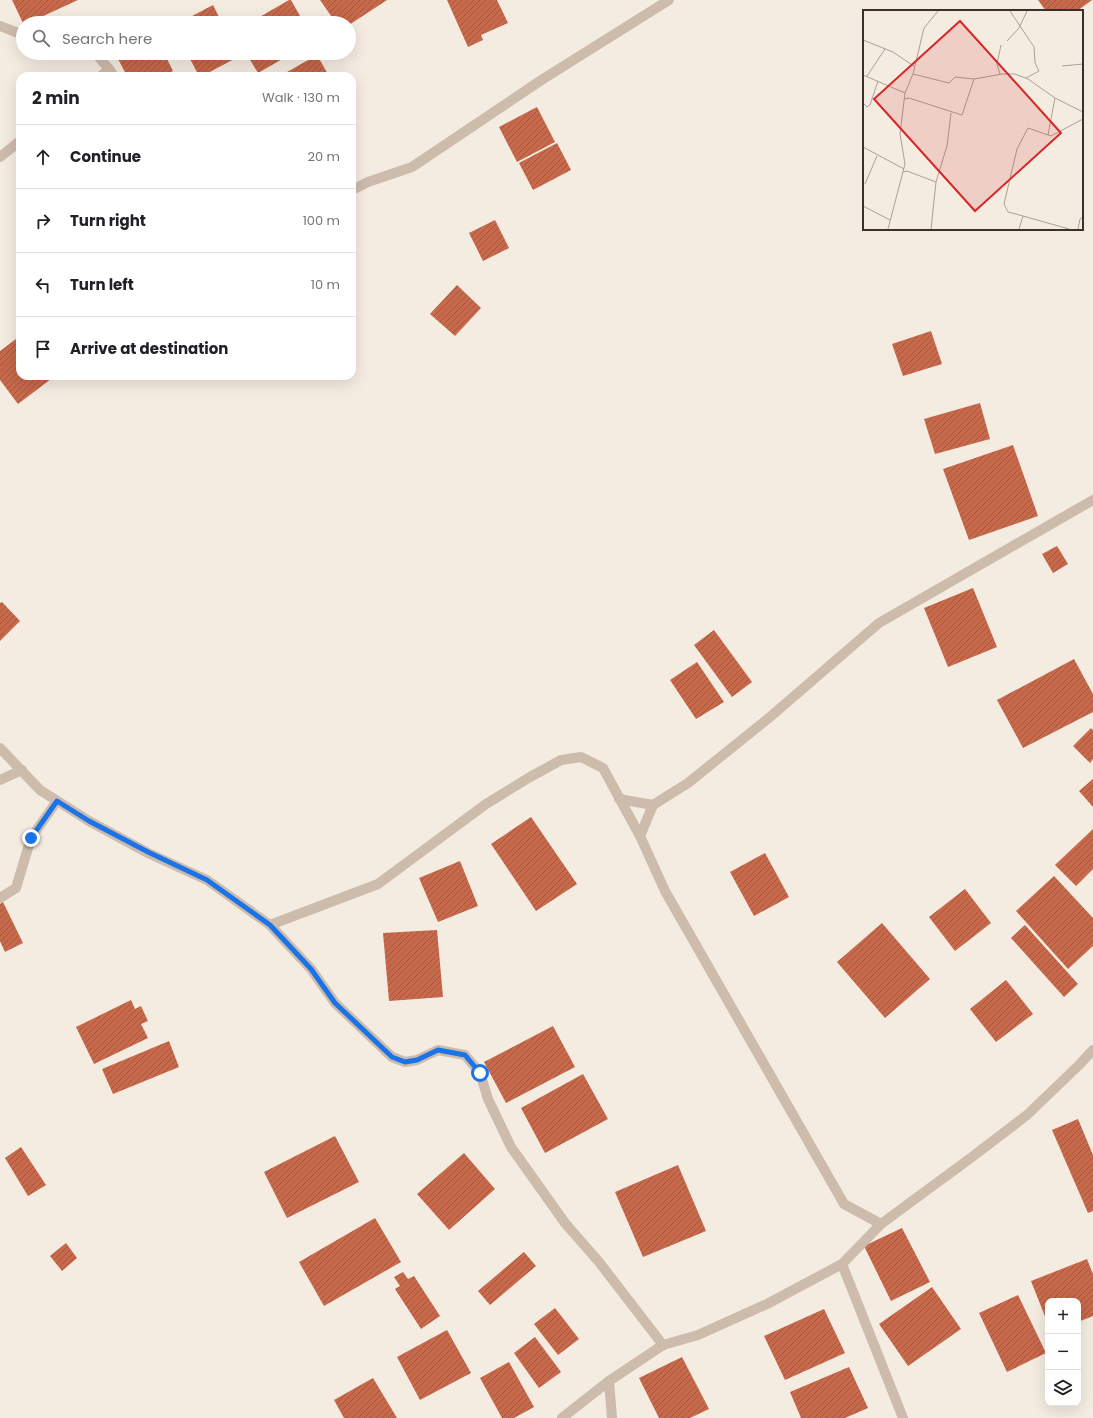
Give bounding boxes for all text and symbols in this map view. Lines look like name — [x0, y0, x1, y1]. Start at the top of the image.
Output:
inset map — [863, 10, 1083, 230]
search box — [16, 16, 356, 60]
icon: search — [30, 27, 52, 49]
text: Search here — [62, 28, 152, 49]
text: 2 min — [32, 86, 80, 110]
text: Walk · 130 m — [262, 88, 340, 107]
icon: ahead — [32, 146, 54, 168]
text: Continue — [70, 146, 141, 167]
text: 20 m — [307, 147, 340, 166]
icon: right — [32, 210, 54, 232]
text: Turn right — [70, 210, 146, 231]
text: 100 m — [303, 211, 340, 230]
icon: left — [32, 274, 54, 296]
text: Turn left — [70, 274, 134, 295]
text: 10 m — [311, 275, 340, 294]
icon: arrive — [32, 338, 54, 360]
text: Arrive at destination — [70, 338, 228, 359]
route end — [22, 829, 40, 847]
route start — [471, 1064, 489, 1082]
map controls — [1045, 1298, 1081, 1406]
button: + — [1045, 1298, 1081, 1334]
button: − — [1045, 1334, 1081, 1370]
button: layers — [1045, 1370, 1081, 1406]

